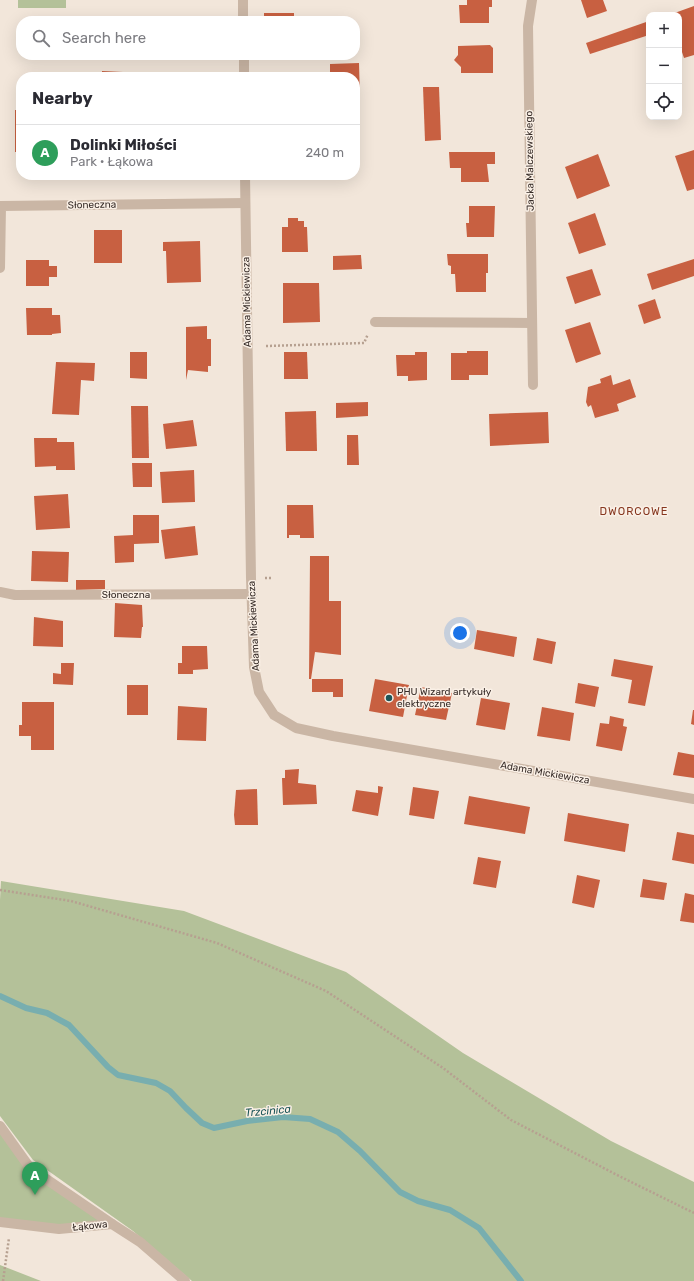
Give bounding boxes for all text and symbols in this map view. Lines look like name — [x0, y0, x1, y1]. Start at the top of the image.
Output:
map controls — [646, 12, 682, 120]
button: + — [646, 12, 682, 48]
search box — [16, 16, 360, 60]
icon: search — [30, 27, 52, 49]
text: Search here — [62, 29, 146, 47]
button: − — [646, 48, 682, 84]
button: locate — [646, 84, 682, 120]
text: Nearby — [32, 88, 93, 108]
street label: Jacka Malczewskiego — [523, 111, 537, 211]
text: Dolinki Miłości — [70, 136, 177, 154]
text: A — [40, 145, 50, 160]
text: 240 m — [305, 145, 344, 160]
text: Park · Łąkowa — [70, 154, 153, 169]
street label: Słoneczna — [68, 199, 116, 211]
street label: Adama Mickiewicza — [240, 257, 254, 347]
district label: DWORCOWE — [599, 505, 669, 518]
street label: Adama Mickiewicza — [246, 581, 262, 671]
street label: Słoneczna — [102, 589, 150, 601]
your location — [450, 623, 470, 643]
place label: PHU Wizard artykuły elektryczne — [397, 686, 492, 710]
marker: PHU Wizard artykuły elektryczne — [384, 693, 394, 703]
street label: Adama Mickiewicza — [499, 759, 591, 787]
water label: Trzcinica — [245, 1102, 292, 1119]
pin: A — [22, 1162, 48, 1195]
street label: Łąkowa — [72, 1218, 108, 1234]

